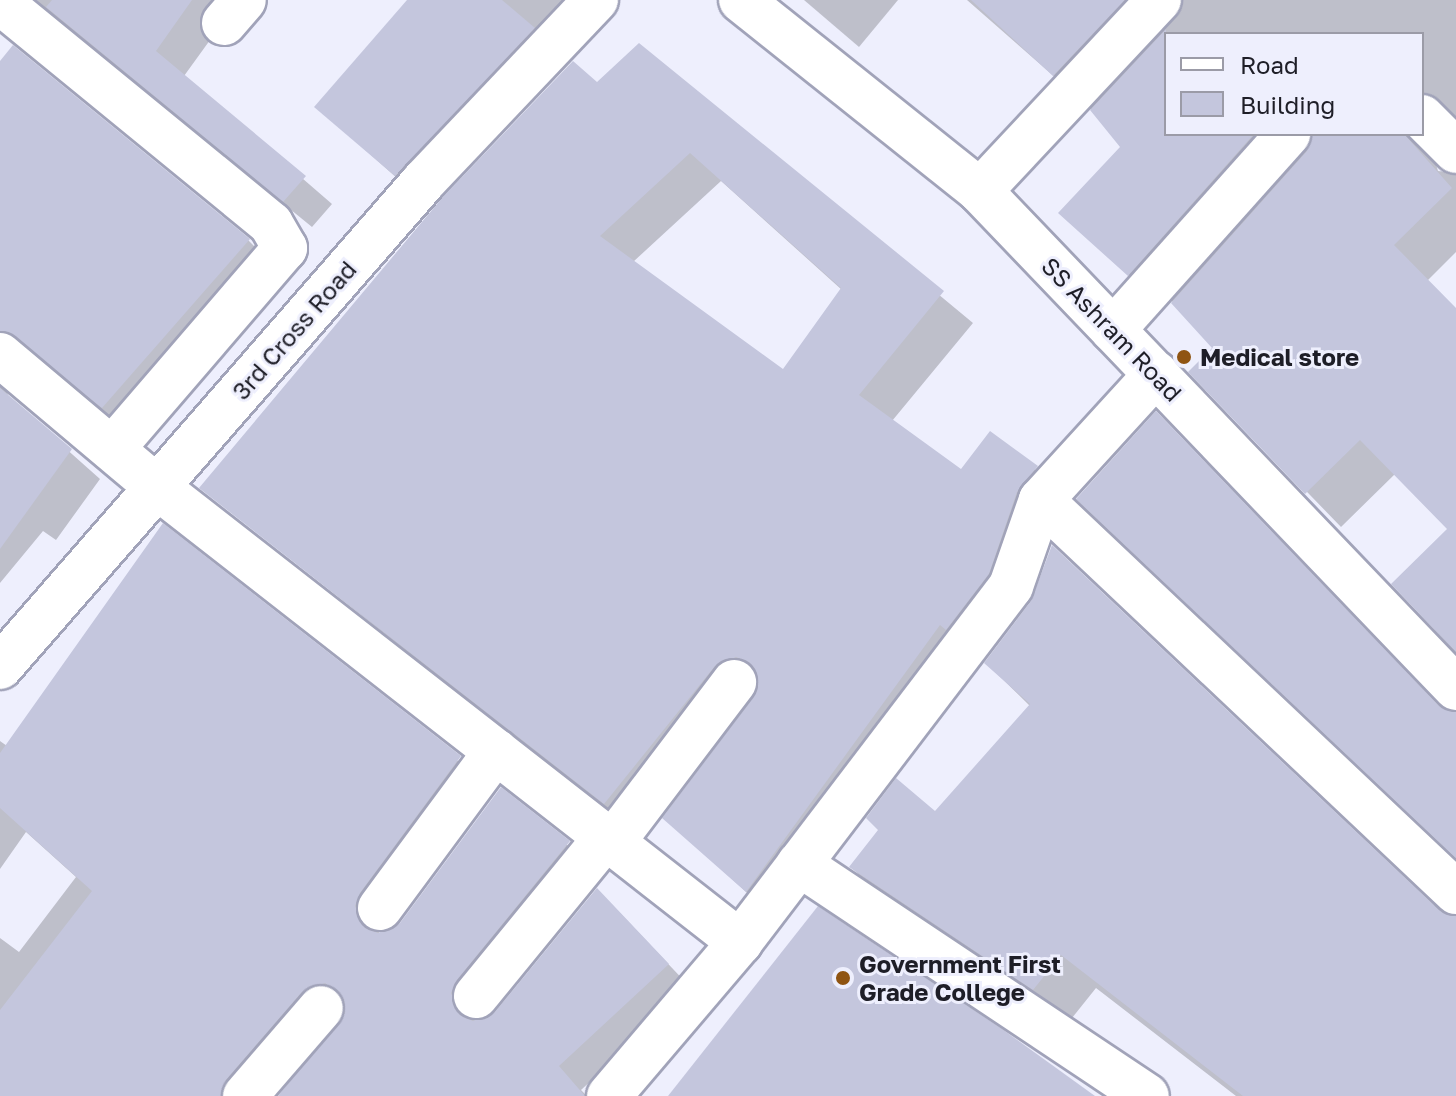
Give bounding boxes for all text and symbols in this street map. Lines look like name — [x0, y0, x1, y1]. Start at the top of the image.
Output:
legend — [1164, 32, 1424, 136]
text: Road — [1240, 50, 1299, 79]
text: Building — [1240, 90, 1335, 119]
street label: SS Ashram Road — [1036, 251, 1188, 407]
street label: 3rd Cross Road — [226, 255, 362, 405]
place label: Medical store — [1200, 343, 1359, 371]
marker: Medical store — [1175, 348, 1193, 366]
place label: Government First Grade College — [859, 950, 1061, 1006]
marker: Government First Grade College — [834, 969, 852, 987]

